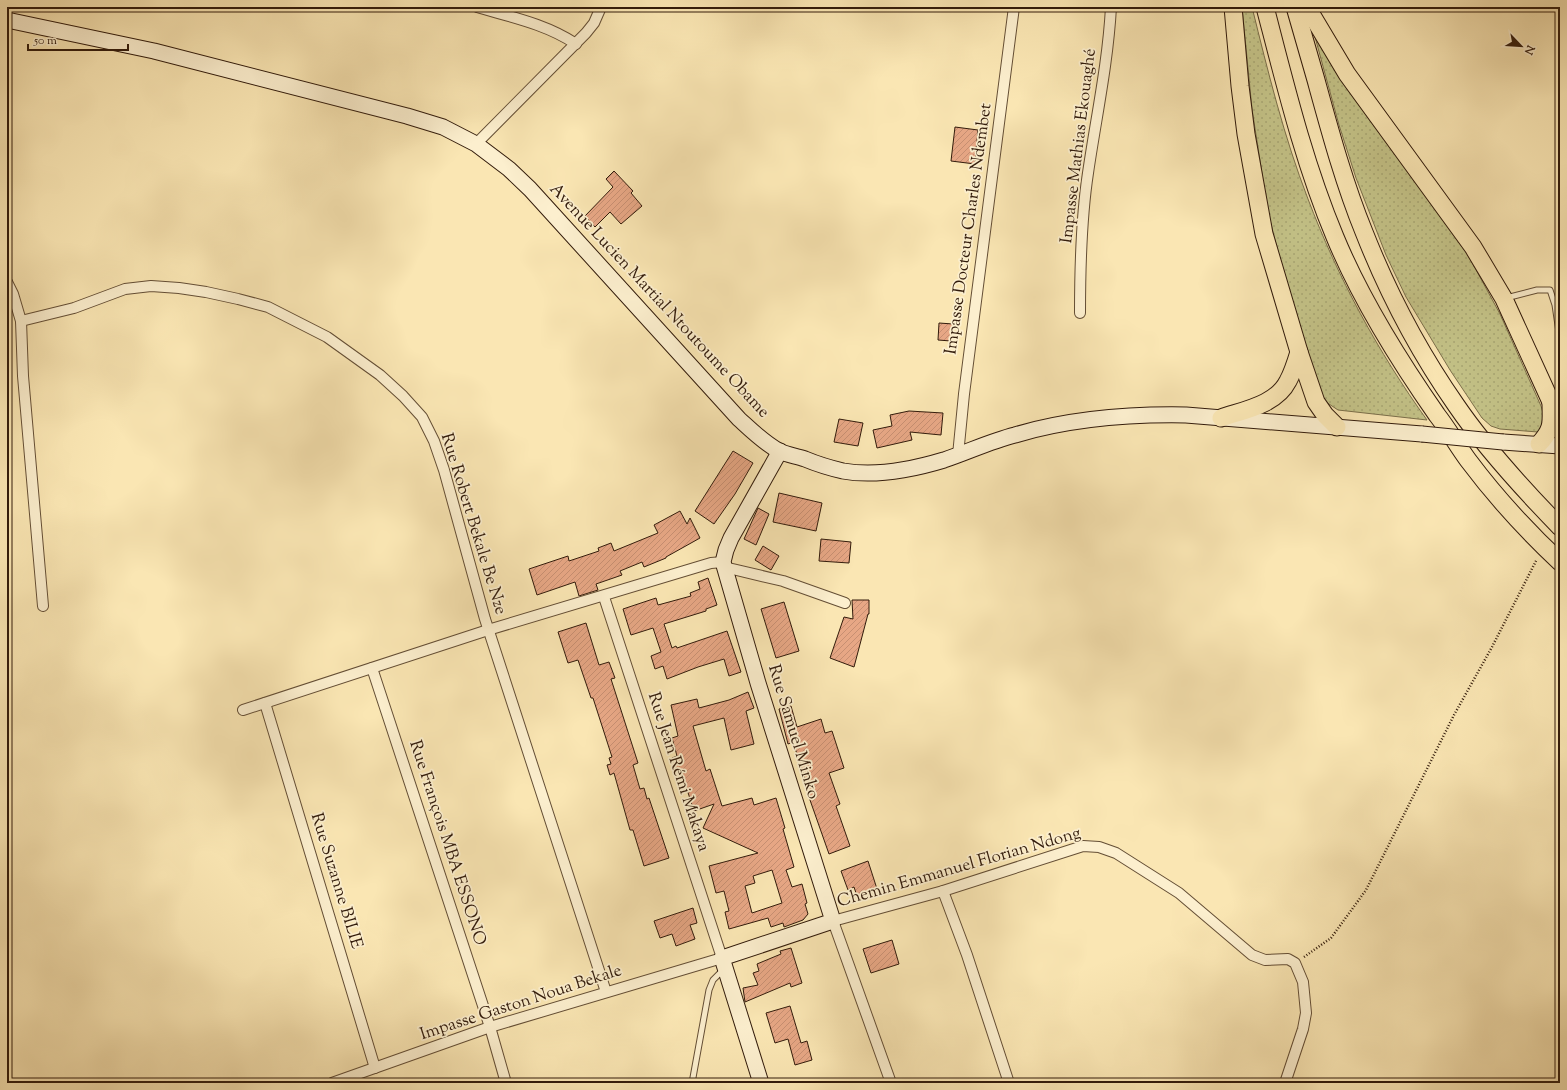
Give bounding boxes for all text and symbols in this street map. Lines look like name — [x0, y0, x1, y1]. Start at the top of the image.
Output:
scale bar — [28, 26, 128, 52]
north arrow — [1501, 26, 1541, 66]
text: 50 m — [33, 32, 57, 50]
text: N — [1520, 42, 1539, 57]
street label: Impasse Mathias Ekouaghé — [1055, 47, 1103, 245]
street label: Impasse Docteur Charles Ndembet — [939, 102, 999, 356]
street label: Avenue Lucien Martial Ntoutoume Obame — [543, 178, 775, 424]
street label: Rue Robert Bekale Be Nze — [434, 430, 512, 618]
street label: Rue Samuel Minko — [761, 662, 825, 802]
street label: Rue Jean Rémi Makaya — [641, 689, 715, 855]
street label: Rue François MBA ESSONO — [402, 737, 492, 949]
street label: Rue Suzanne BILIE — [304, 810, 368, 952]
street label: Chemin Emmanuel Florian Ndong — [834, 822, 1084, 914]
street label: Impasse Gaston Noua Bekale — [417, 959, 625, 1047]

